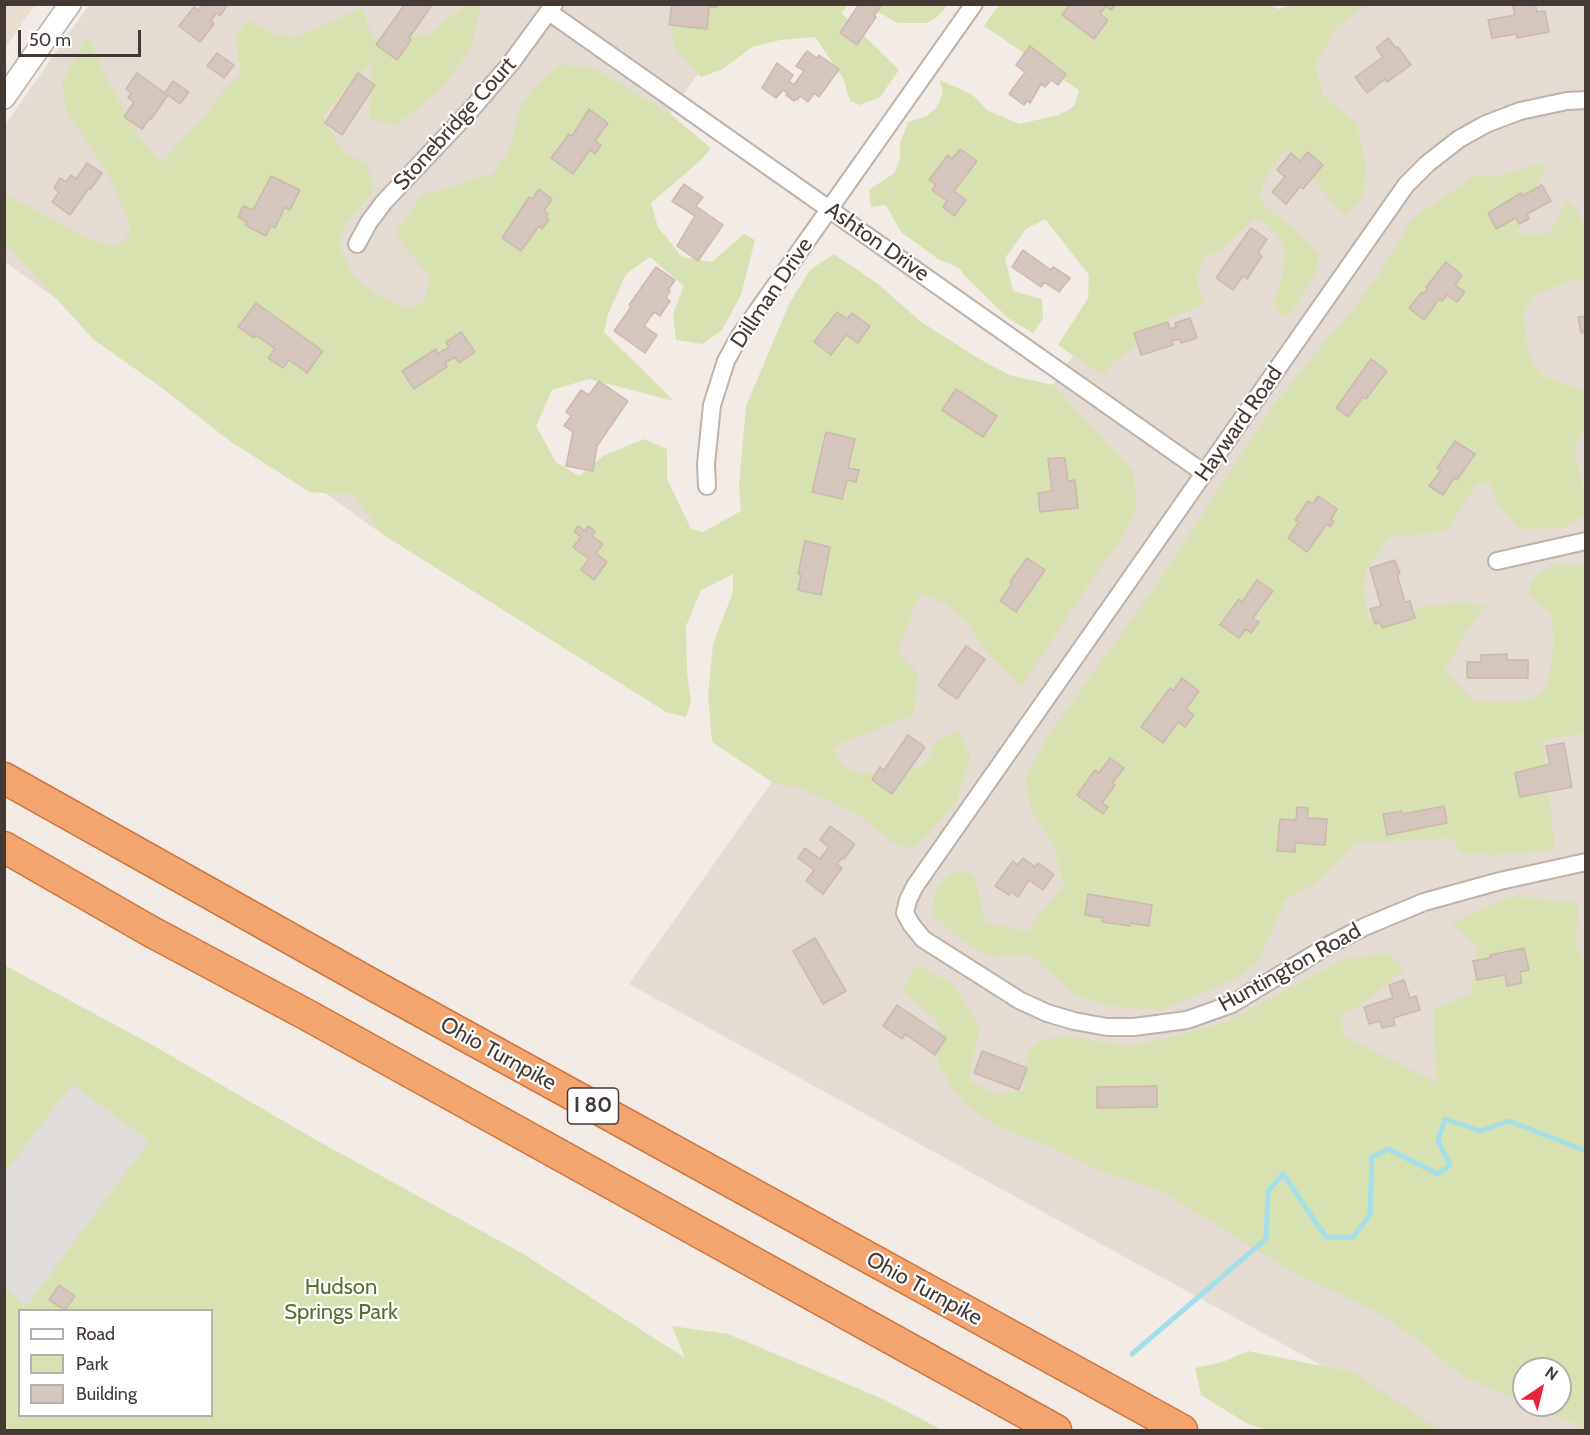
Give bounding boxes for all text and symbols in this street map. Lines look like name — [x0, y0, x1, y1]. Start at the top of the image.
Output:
scale bar — [21, 18, 144, 56]
text: 50 m — [29, 29, 71, 51]
street label: Stonebridge Court — [388, 52, 522, 196]
street label: Ashton Drive — [820, 197, 934, 287]
street label: Dillman Drive — [725, 233, 819, 353]
street label: Hayward Road — [1190, 361, 1288, 487]
street label: Huntington Road — [1214, 918, 1366, 1018]
street label: Ohio Turnpike — [435, 1011, 561, 1097]
road number: I 80 — [568, 1088, 618, 1124]
street label: Ohio Turnpike — [861, 1246, 987, 1332]
park label: Hudson Springs Park — [284, 1275, 398, 1326]
legend — [18, 1309, 213, 1417]
text: Road — [76, 1323, 115, 1345]
text: Park — [76, 1353, 108, 1375]
north arrow — [1512, 1357, 1572, 1417]
text: N — [1541, 1362, 1562, 1385]
text: Building — [76, 1383, 137, 1405]

